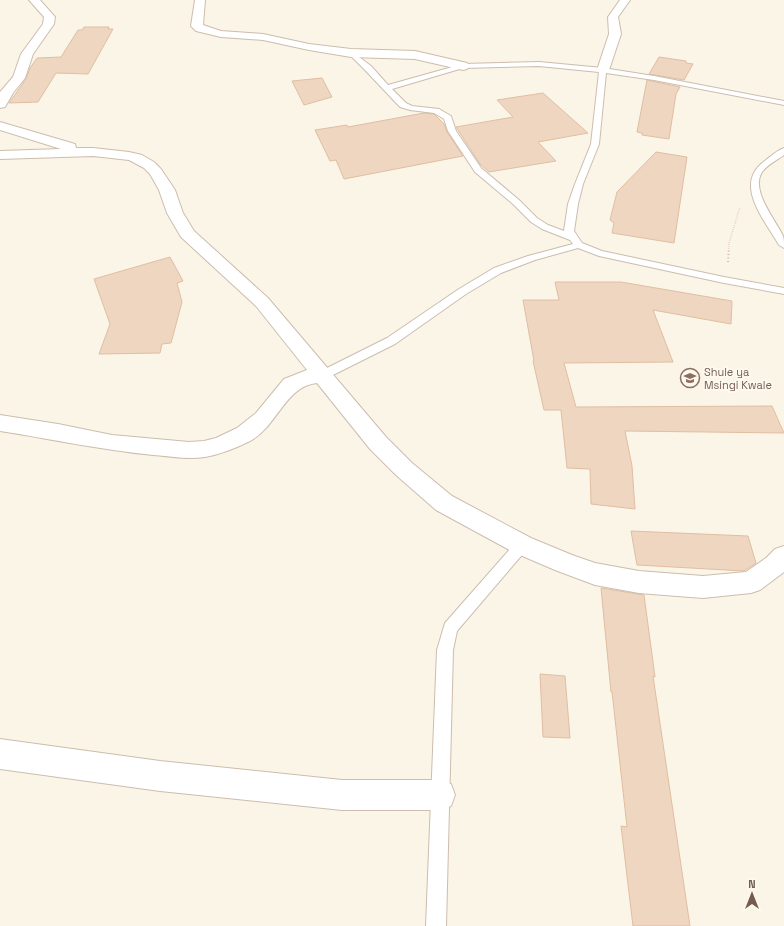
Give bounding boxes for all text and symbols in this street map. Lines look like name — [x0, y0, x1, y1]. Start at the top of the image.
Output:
place label: Shule ya Msingi Kwale — [704, 365, 772, 392]
school or university icon: Shule ya Msingi Kwale — [679, 367, 701, 389]
north arrow — [732, 874, 772, 914]
text: N — [748, 877, 756, 891]

